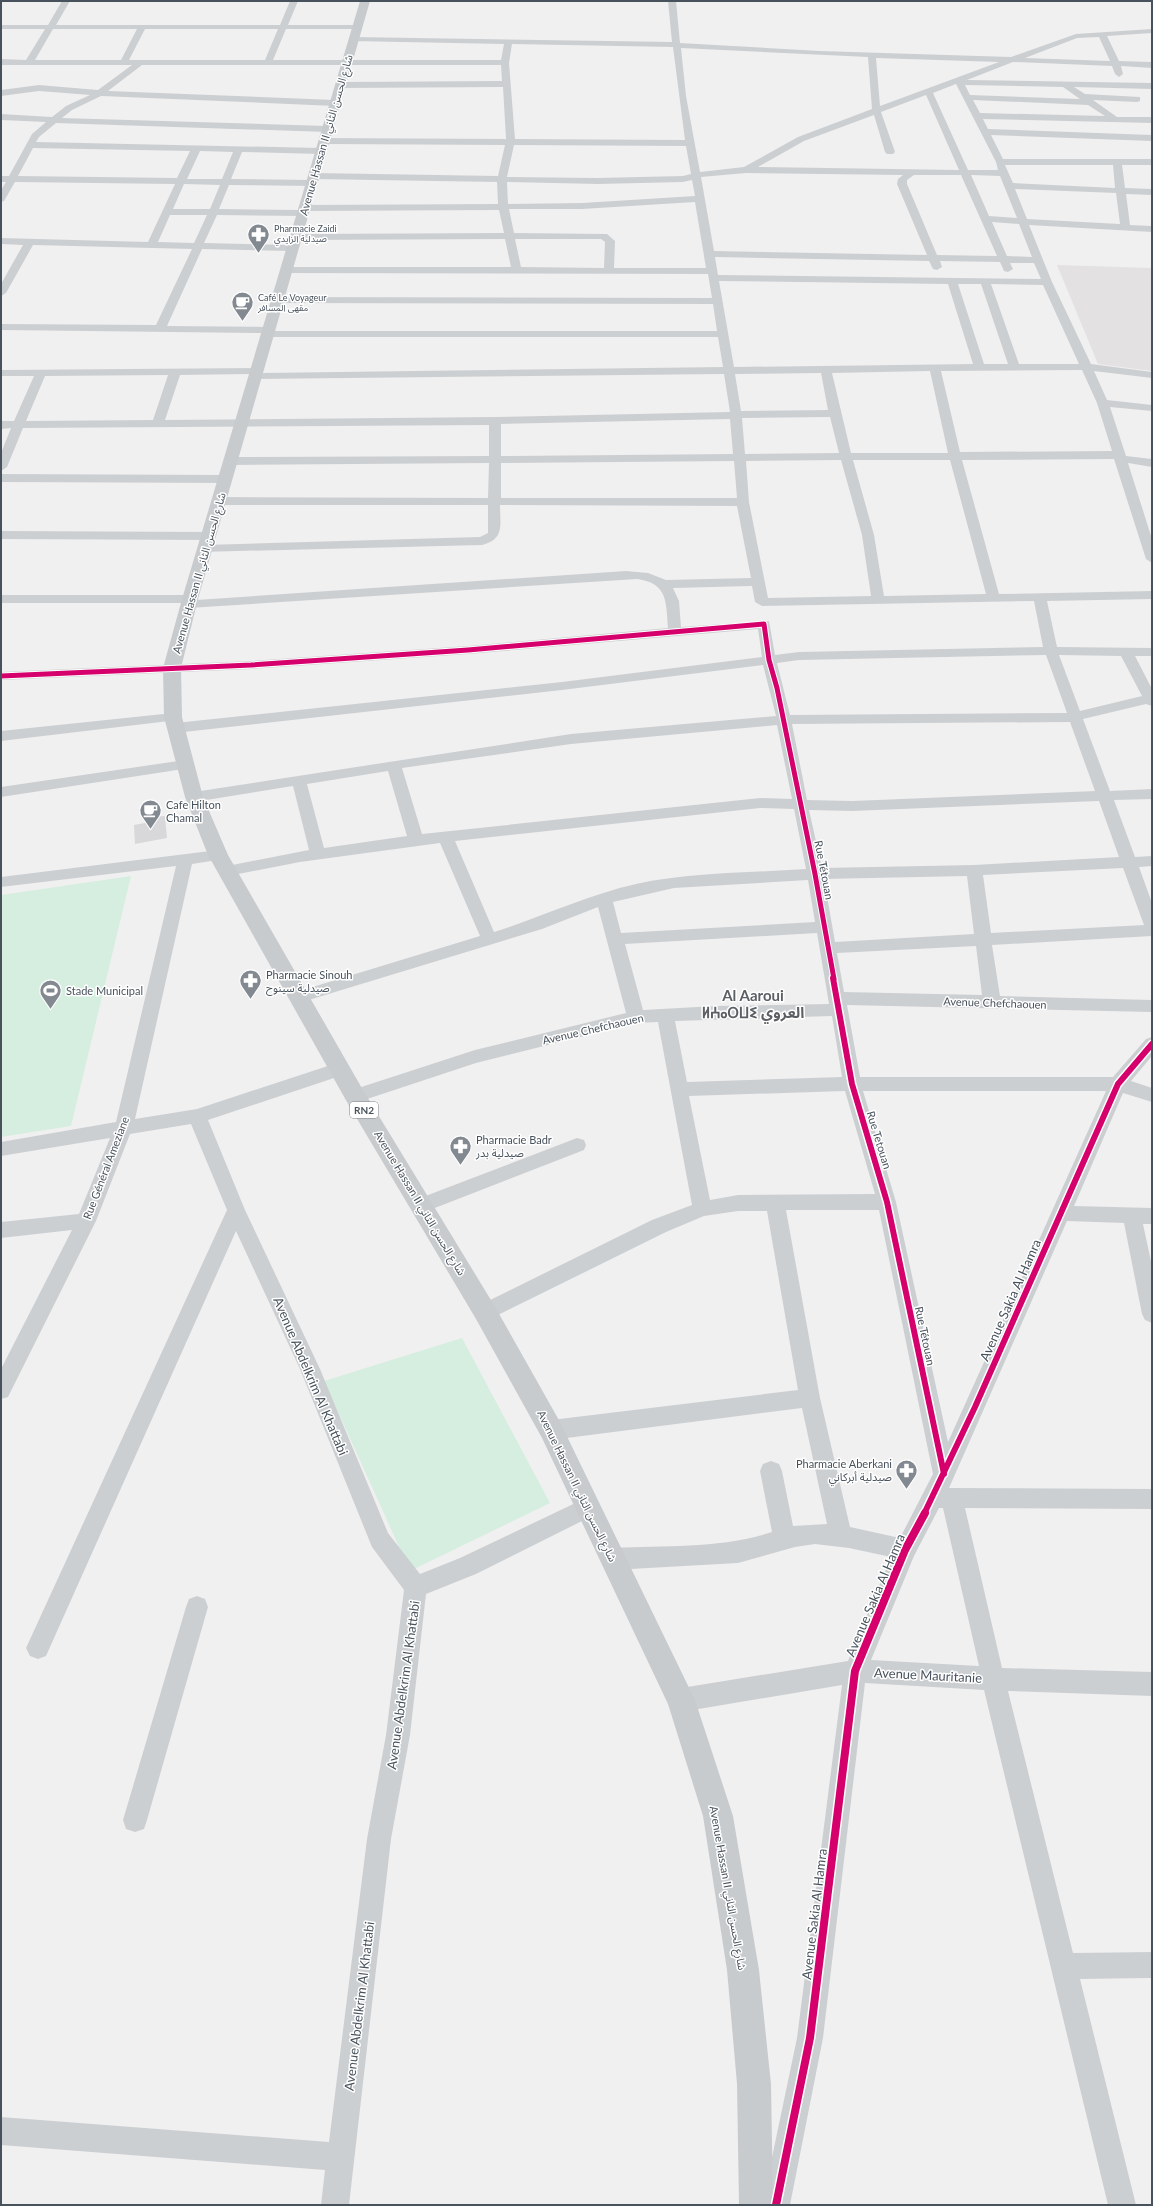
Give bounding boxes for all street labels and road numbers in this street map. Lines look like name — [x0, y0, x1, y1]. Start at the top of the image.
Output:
street label: Avenue Hassan II شارع الحسن الثاني — [296, 53, 358, 218]
street label: Avenue Hassan II شارع الحسن الثاني — [169, 491, 231, 656]
street label: Rue Tétouan — [812, 839, 837, 901]
street label: Avenue Chefchaouen — [943, 994, 1047, 1011]
street label: Avenue Chefchaouen — [541, 1011, 645, 1046]
road number: RN2 — [350, 1102, 378, 1118]
street label: Rue Tetouan — [865, 1109, 894, 1170]
street label: Rue Général Ameziane — [80, 1114, 131, 1221]
street label: Avenue Hassan II شارع الحسن الثاني — [369, 1128, 469, 1280]
street label: Avenue Sakia Al Hamra — [976, 1236, 1044, 1364]
street label: Avenue Abdelkrim Al Khattabi — [270, 1294, 352, 1458]
street label: Rue Tétouan — [913, 1305, 938, 1367]
street label: Avenue Hassan II شارع الحسن الثاني — [532, 1408, 620, 1565]
street label: Avenue Sakia Al Hamra — [842, 1531, 908, 1659]
street label: Avenue Abdelkrim Al Khattabi — [383, 1600, 423, 1770]
street label: Avenue Mauritanie — [874, 1664, 983, 1686]
street label: Avenue Hassan II شارع الحسن الثاني — [704, 1805, 749, 1972]
street label: Avenue Sakia Al Hamra — [798, 1848, 830, 1980]
street label: Avenue Abdelkrim Al Khattabi — [341, 1920, 377, 2092]

